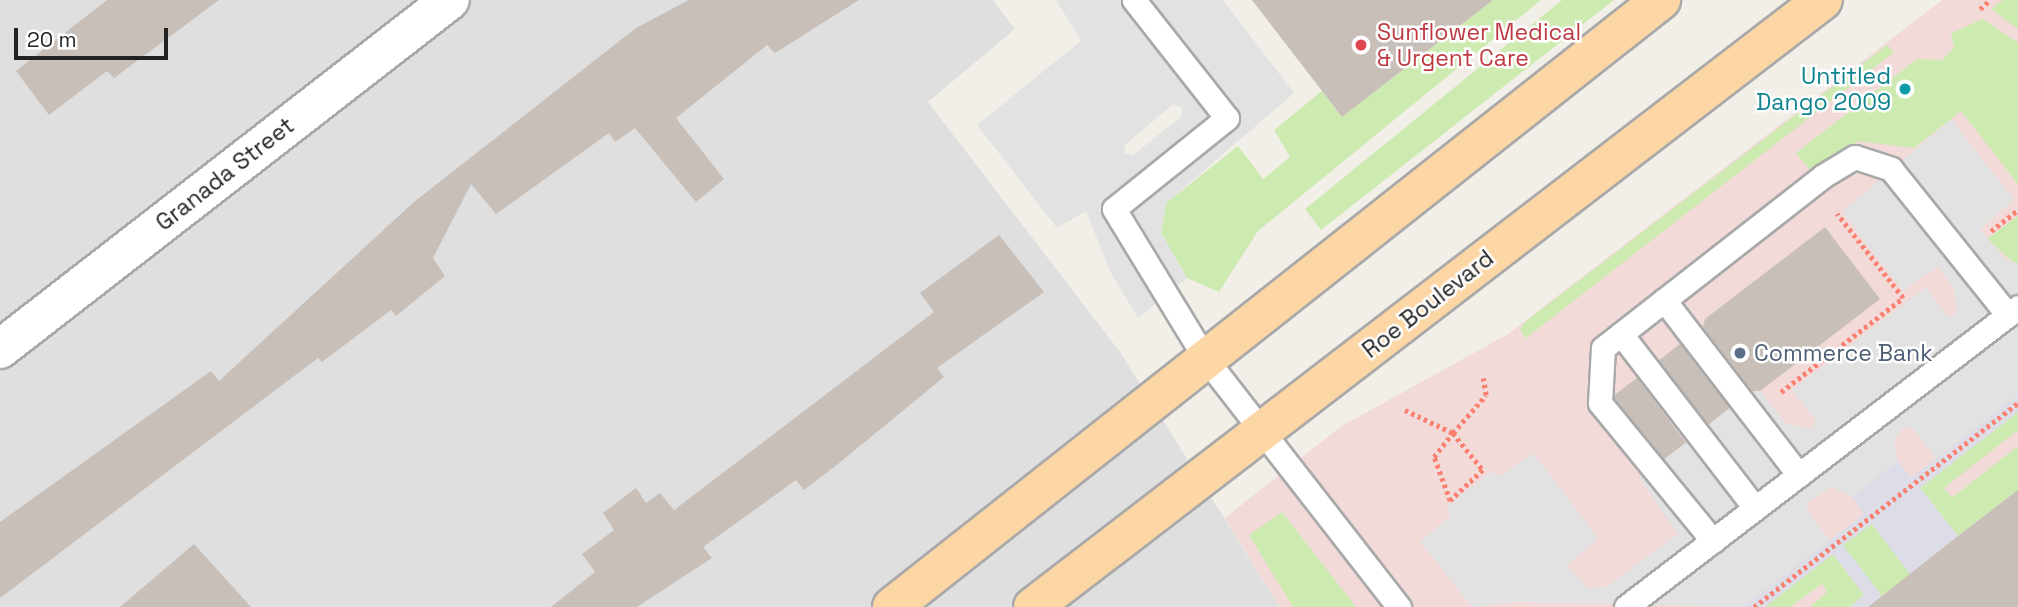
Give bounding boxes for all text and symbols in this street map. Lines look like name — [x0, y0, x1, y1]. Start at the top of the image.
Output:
scale bar — [18, 14, 172, 58]
place label: Sunflower Medical & Urgent Care — [1377, 18, 1581, 72]
text: 20 m — [27, 26, 77, 53]
marker: Sunflower Medical & Urgent Care — [1351, 35, 1371, 55]
place label: Untitled Dango 2009 — [1756, 62, 1891, 116]
marker: Untitled Dango 2009 — [1897, 81, 1913, 97]
street label: Granada Street — [150, 111, 300, 237]
street label: Roe Boulevard — [1357, 244, 1499, 364]
place label: Commerce Bank — [1754, 339, 1933, 367]
marker: Commerce Bank — [1732, 345, 1748, 361]

